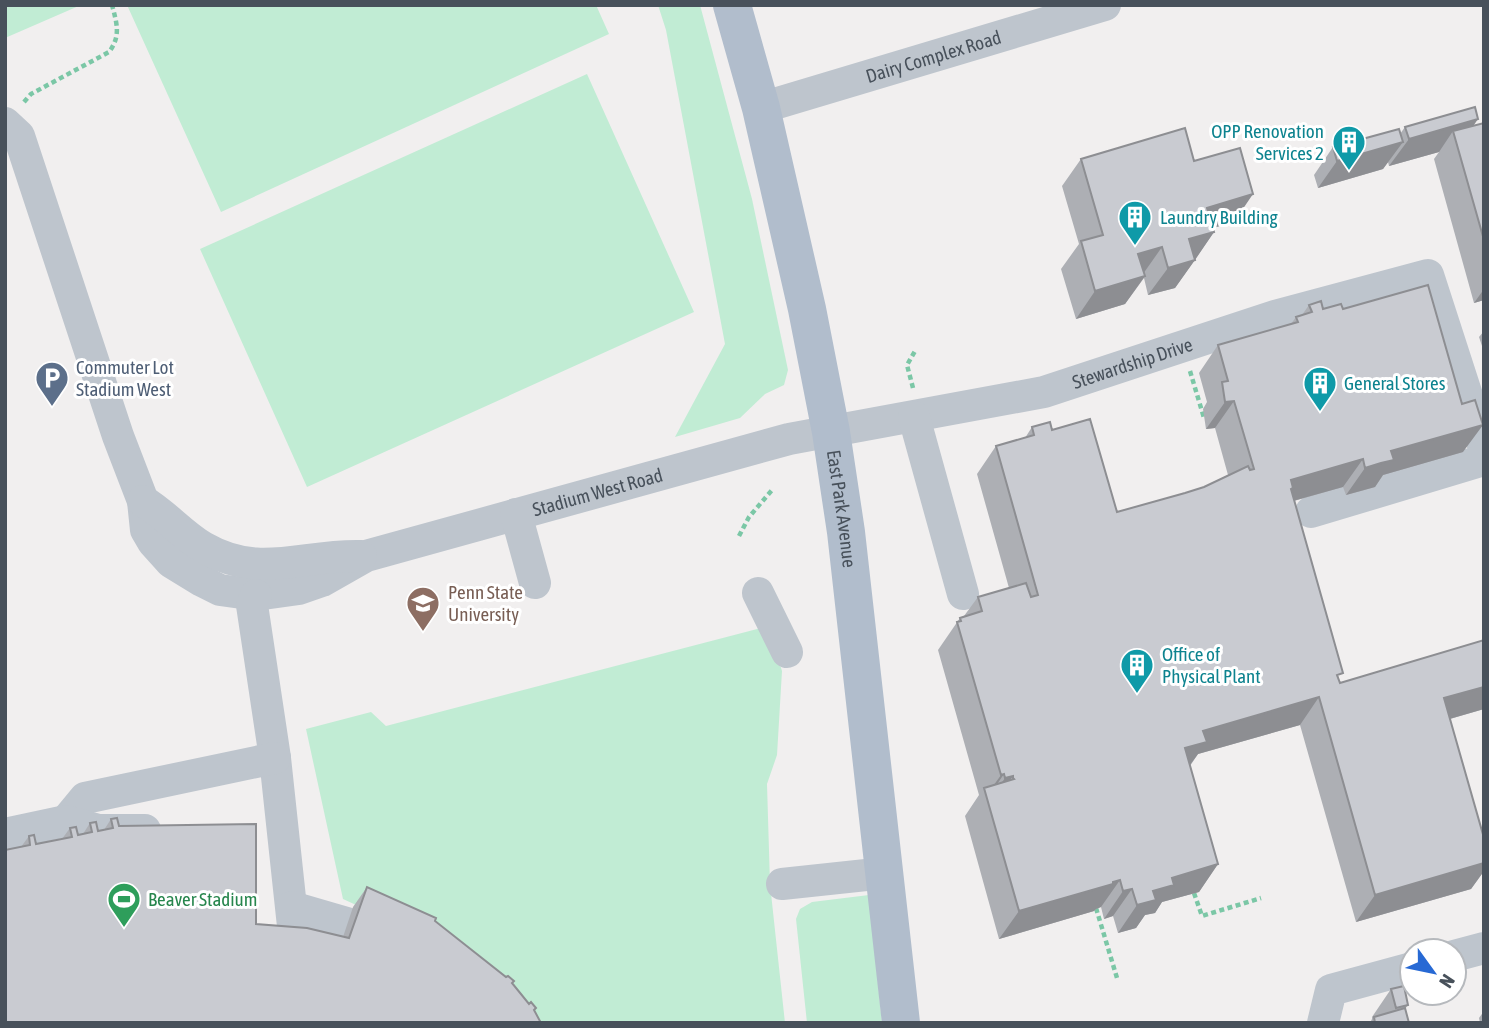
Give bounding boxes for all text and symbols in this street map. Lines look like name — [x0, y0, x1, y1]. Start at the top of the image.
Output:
street label: Dairy Complex Road — [863, 26, 1004, 87]
place label: OPP Renovation Services 2 — [1211, 120, 1324, 164]
building icon: OPP Renovation Services 2 — [1330, 123, 1368, 172]
building icon: Laundry Building — [1116, 198, 1154, 247]
place label: Laundry Building — [1160, 206, 1279, 228]
street label: Stewardship Drive — [1069, 333, 1195, 393]
place label: Commuter Lot Stadium West — [76, 356, 174, 400]
parking icon: Commuter Lot Stadium West — [33, 359, 71, 408]
building icon: General Stores — [1301, 364, 1339, 413]
place label: General Stores — [1344, 372, 1446, 394]
street label: East Park Avenue — [823, 448, 861, 569]
street label: Stadium West Road — [530, 463, 665, 520]
place label: Penn State University — [448, 581, 523, 625]
school or university icon: Penn State University — [404, 584, 442, 633]
place label: Office of Physical Plant — [1162, 643, 1261, 687]
building icon: Office of Physical Plant — [1118, 646, 1156, 695]
sports icon: Beaver Stadium — [105, 880, 143, 929]
place label: Beaver Stadium — [148, 888, 257, 910]
north arrow — [1398, 937, 1468, 1007]
text: N — [1435, 971, 1460, 992]

